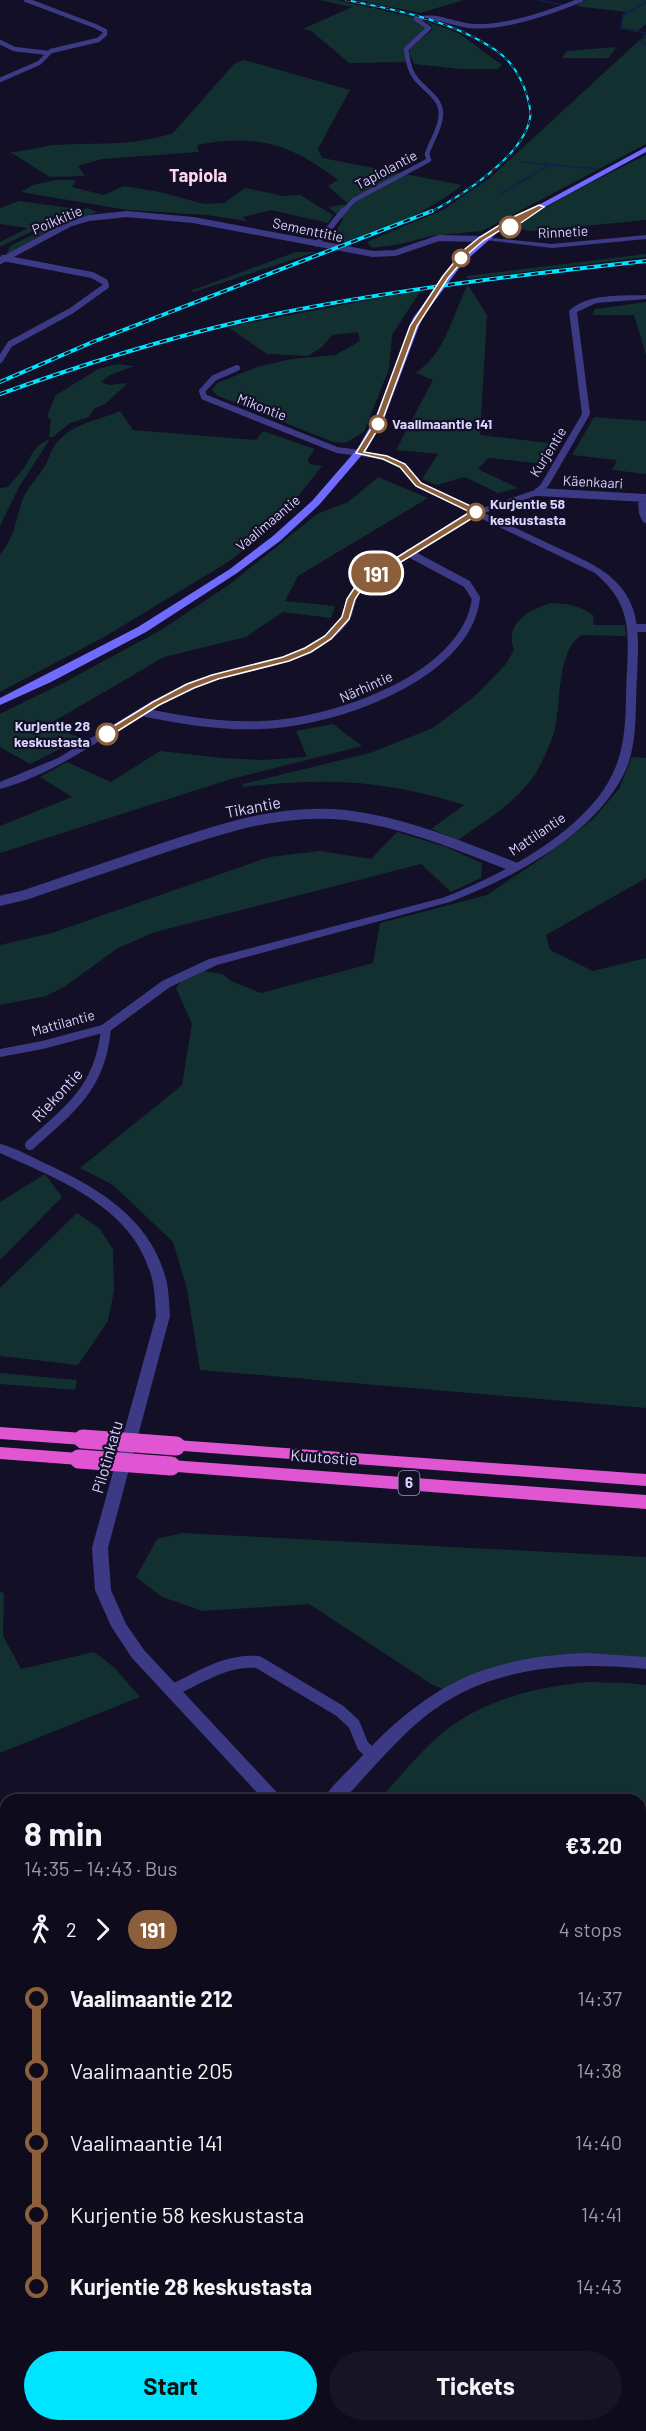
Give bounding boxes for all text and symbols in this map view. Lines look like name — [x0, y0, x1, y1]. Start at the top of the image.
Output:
street label: Tapiolantie — [352, 146, 420, 193]
district label: Tapiola — [169, 164, 227, 186]
street label: Poikkitie — [29, 201, 85, 238]
street label: Sementtitie — [271, 214, 345, 245]
unlabelled marker — [499, 216, 521, 238]
street label: Rinnetie — [537, 222, 589, 241]
unlabelled marker — [452, 249, 470, 267]
street label: Mikontie — [235, 389, 289, 424]
marker: Vaalimaantie 141 — [369, 415, 387, 433]
place label: Vaalimaantie 141 — [392, 415, 492, 432]
street label: Kurjentie — [526, 424, 570, 480]
street label: Käenkaari — [562, 471, 624, 492]
street label: Vaalimaantie — [232, 491, 303, 554]
place label: Kurjentie 58 keskustasta — [490, 495, 566, 528]
marker: Kurjentie 58 keskustasta — [467, 503, 485, 521]
line badge: 191 — [342, 554, 410, 592]
text: 191 — [363, 561, 389, 586]
street label: Närhintie — [337, 667, 395, 706]
place label: Kurjentie 28 keskustasta — [14, 717, 90, 750]
marker: Kurjentie 28 keskustasta — [96, 723, 118, 745]
street label: Tikantie — [224, 792, 282, 821]
street label: Mattilantie — [505, 808, 568, 859]
street label: Mattilantie — [29, 1006, 96, 1039]
street label: Riekontie — [27, 1064, 86, 1125]
street label: Pilotinkatu — [87, 1418, 126, 1495]
street label: Kuutostie — [290, 1445, 358, 1468]
road number: 6 — [398, 1471, 420, 1495]
text: 8 min — [24, 1813, 102, 1853]
text: €3.20 — [565, 1832, 622, 1858]
text: 14:35 – 14:43 · Bus — [24, 1856, 177, 1880]
icon: walk — [24, 1913, 57, 1946]
icon: forward — [86, 1913, 119, 1946]
text: 2 — [66, 1917, 77, 1941]
text: 191 — [140, 1917, 165, 1942]
text: 4 stops — [559, 1917, 622, 1941]
text: Vaalimaantie 212 — [70, 1985, 233, 2011]
text: 14:37 — [577, 1986, 622, 2010]
text: Vaalimaantie 205 — [70, 2057, 233, 2083]
text: 14:38 — [576, 2058, 622, 2082]
text: Vaalimaantie 141 — [70, 2129, 223, 2155]
text: 14:40 — [575, 2130, 622, 2154]
text: Kurjentie 58 keskustasta — [70, 2201, 304, 2227]
text: 14:41 — [581, 2202, 622, 2226]
text: Kurjentie 28 keskustasta — [70, 2273, 312, 2299]
text: 14:43 — [576, 2274, 622, 2298]
button: Start — [24, 2351, 317, 2420]
button: Tickets — [329, 2351, 622, 2420]

